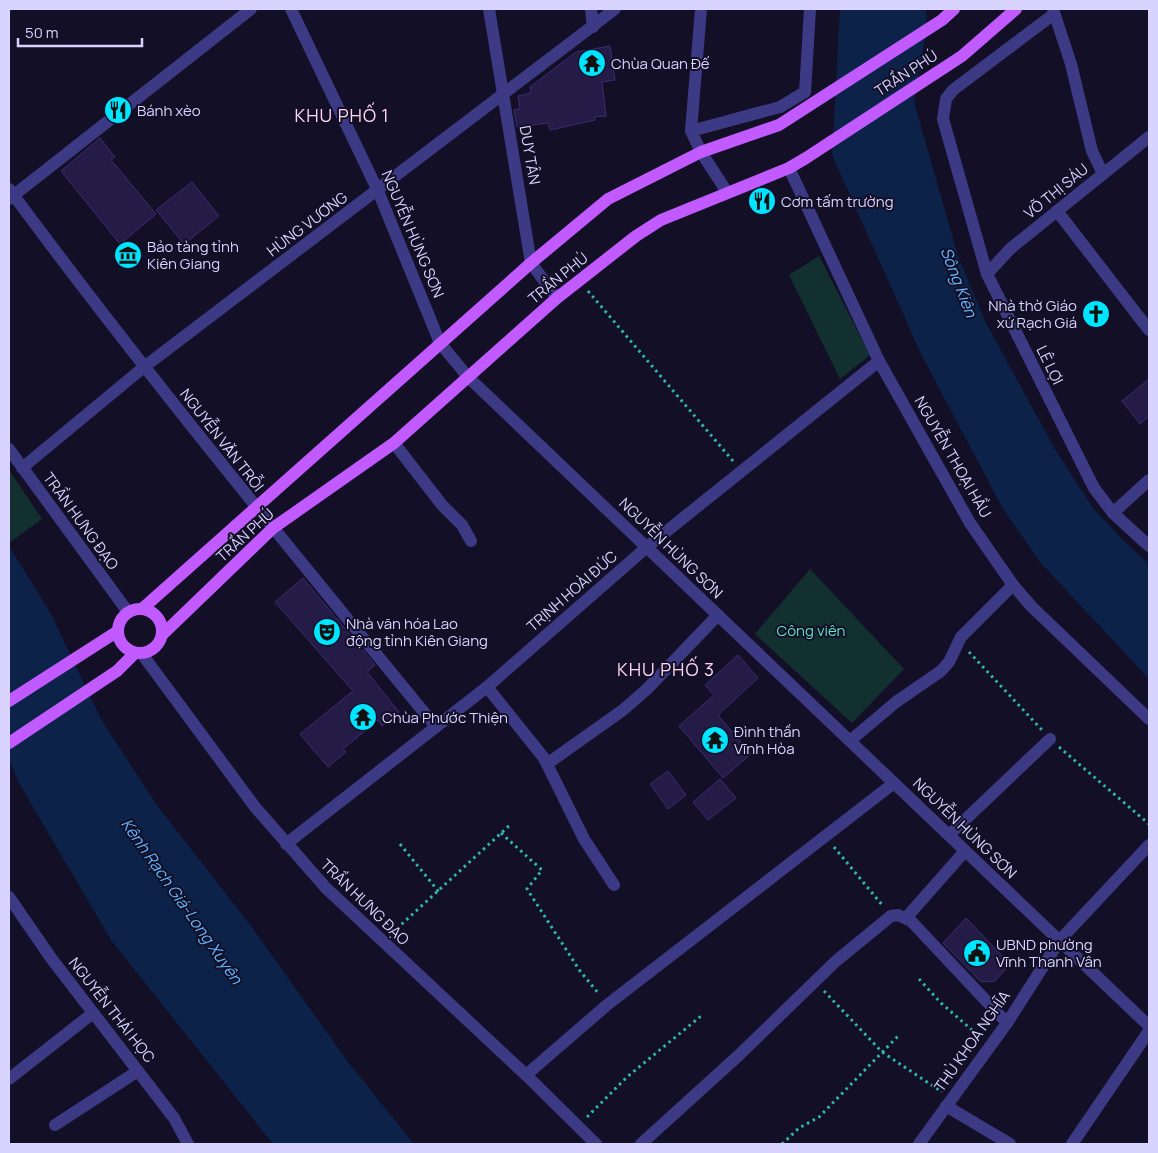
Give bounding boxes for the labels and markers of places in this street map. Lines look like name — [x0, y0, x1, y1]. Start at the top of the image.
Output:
temple icon: Chùa Quan Đế — [577, 48, 607, 78]
place label: Chùa Quan Đế — [611, 53, 710, 74]
restaurant icon: Bánh xèo — [103, 95, 133, 125]
place label: Bánh xèo — [137, 100, 201, 121]
restaurant icon: Cơm tấm trường — [747, 186, 777, 216]
place label: Cơm tấm trường — [781, 191, 894, 212]
place label: Bảo tàng tỉnh Kiên Giang — [147, 236, 239, 274]
museum icon: Bảo tàng tỉnh Kiên Giang — [113, 240, 143, 270]
place label: Nhà thờ Giáo xứ Rạch Giá — [988, 295, 1077, 333]
church icon: Nhà thờ Giáo xứ Rạch Giá — [1081, 299, 1111, 329]
place label: Nhà văn hóa Lao động tỉnh Kiên Giang — [346, 613, 488, 651]
theatre icon: Nhà văn hóa Lao động tỉnh Kiên Giang — [312, 617, 342, 647]
temple icon: Chùa Phước Thiện — [348, 702, 378, 732]
place label: Chùa Phước Thiện — [382, 707, 508, 728]
place label: Đình thần Vĩnh Hòa — [734, 721, 801, 759]
temple icon: Đình thần Vĩnh Hòa — [700, 725, 730, 755]
place label: UBND phường Vĩnh Thanh Vân — [996, 934, 1102, 972]
public building icon: UBND phường Vĩnh Thanh Vân — [962, 938, 992, 968]

